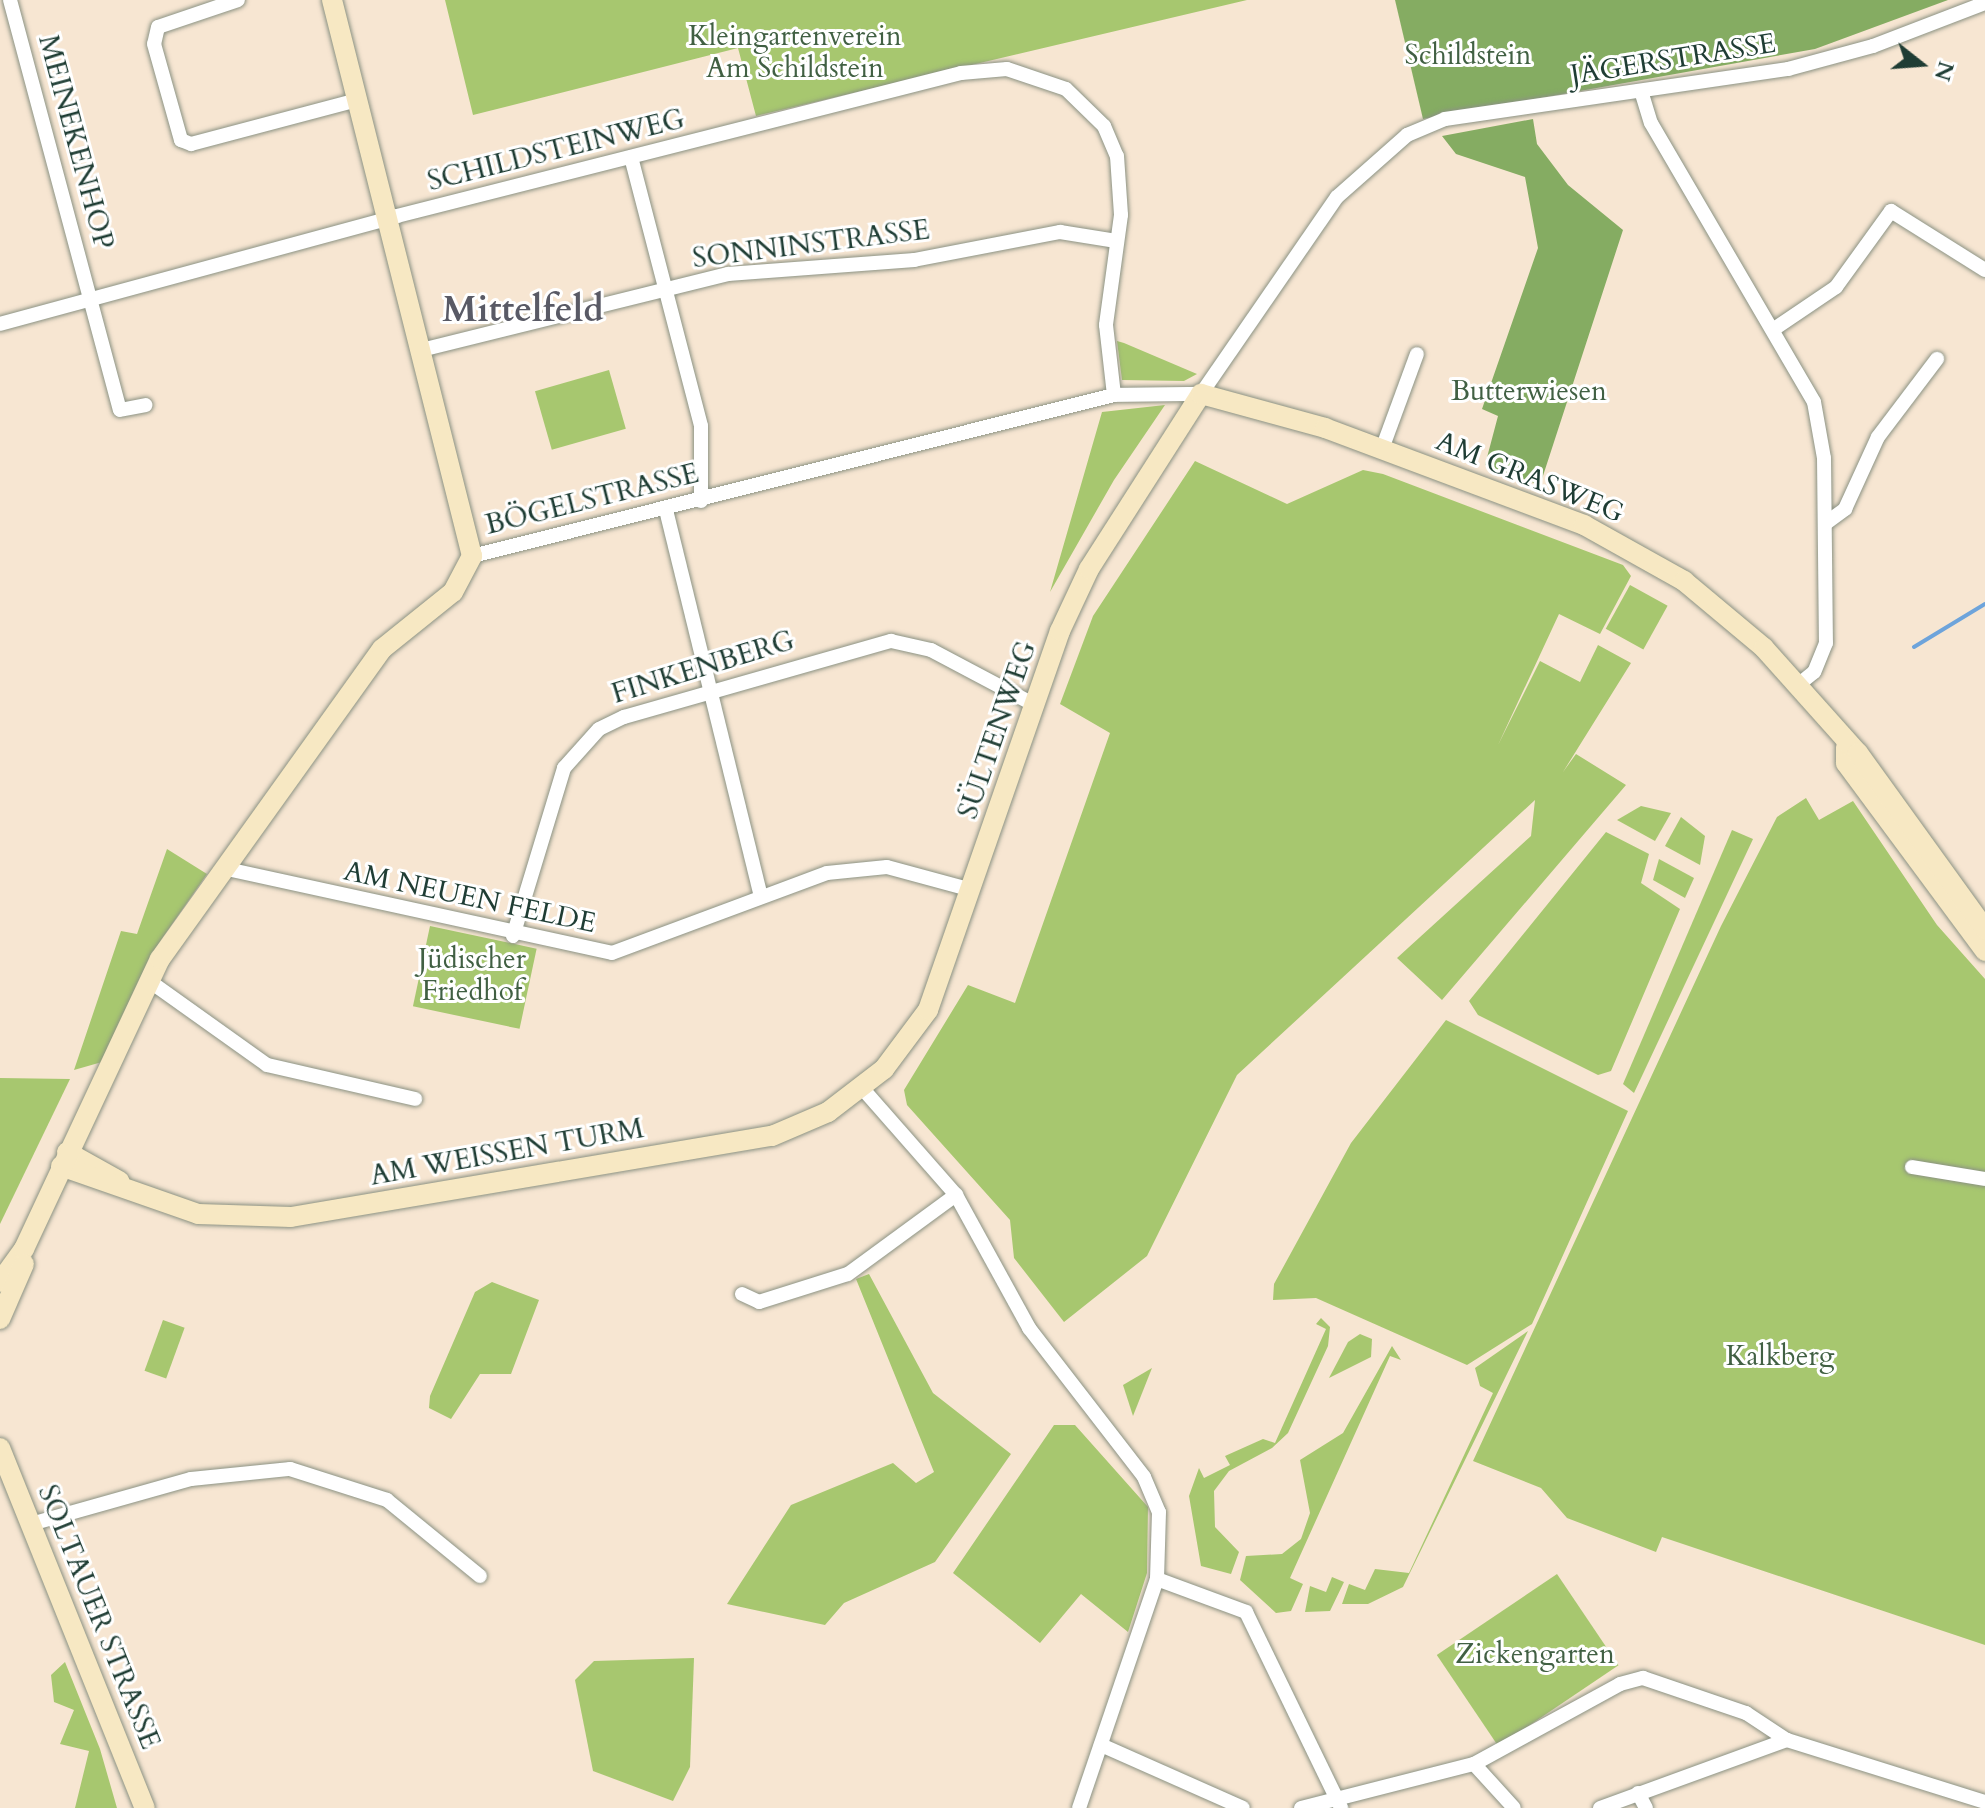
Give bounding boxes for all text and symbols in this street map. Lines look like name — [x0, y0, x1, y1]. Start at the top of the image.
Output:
park label: Kleingartenverein Am Schildstein — [688, 19, 902, 85]
north arrow — [1881, 24, 1961, 104]
street label: JÄGERSTRASSE — [1568, 26, 1778, 92]
street label: MEINEKENHOP — [31, 31, 121, 253]
park label: Schildstein — [1405, 38, 1531, 72]
text: N — [1927, 58, 1961, 85]
street label: SCHILDSTEINWEG — [424, 102, 688, 198]
street label: SONNINSTRASSE — [691, 213, 931, 275]
district label: Mittelfeld — [442, 288, 604, 332]
park label: Butterwiesen — [1451, 374, 1607, 408]
street label: AM GRASWEG — [1431, 424, 1629, 530]
street label: BÖGELSTRASSE — [482, 456, 702, 542]
street label: FINKENBERG — [608, 623, 798, 711]
street label: SÜLTENWEG — [951, 637, 1043, 823]
street label: AM NEUEN FELDE — [341, 854, 599, 940]
park label: Jüdischer Friedhof — [418, 942, 526, 1008]
street label: AM WEISSEN TURM — [367, 1111, 647, 1193]
park label: Kalkberg — [1726, 1339, 1834, 1373]
street label: SOLTAUER STRASSE — [31, 1480, 167, 1754]
park label: Zickengarten — [1455, 1637, 1615, 1671]

